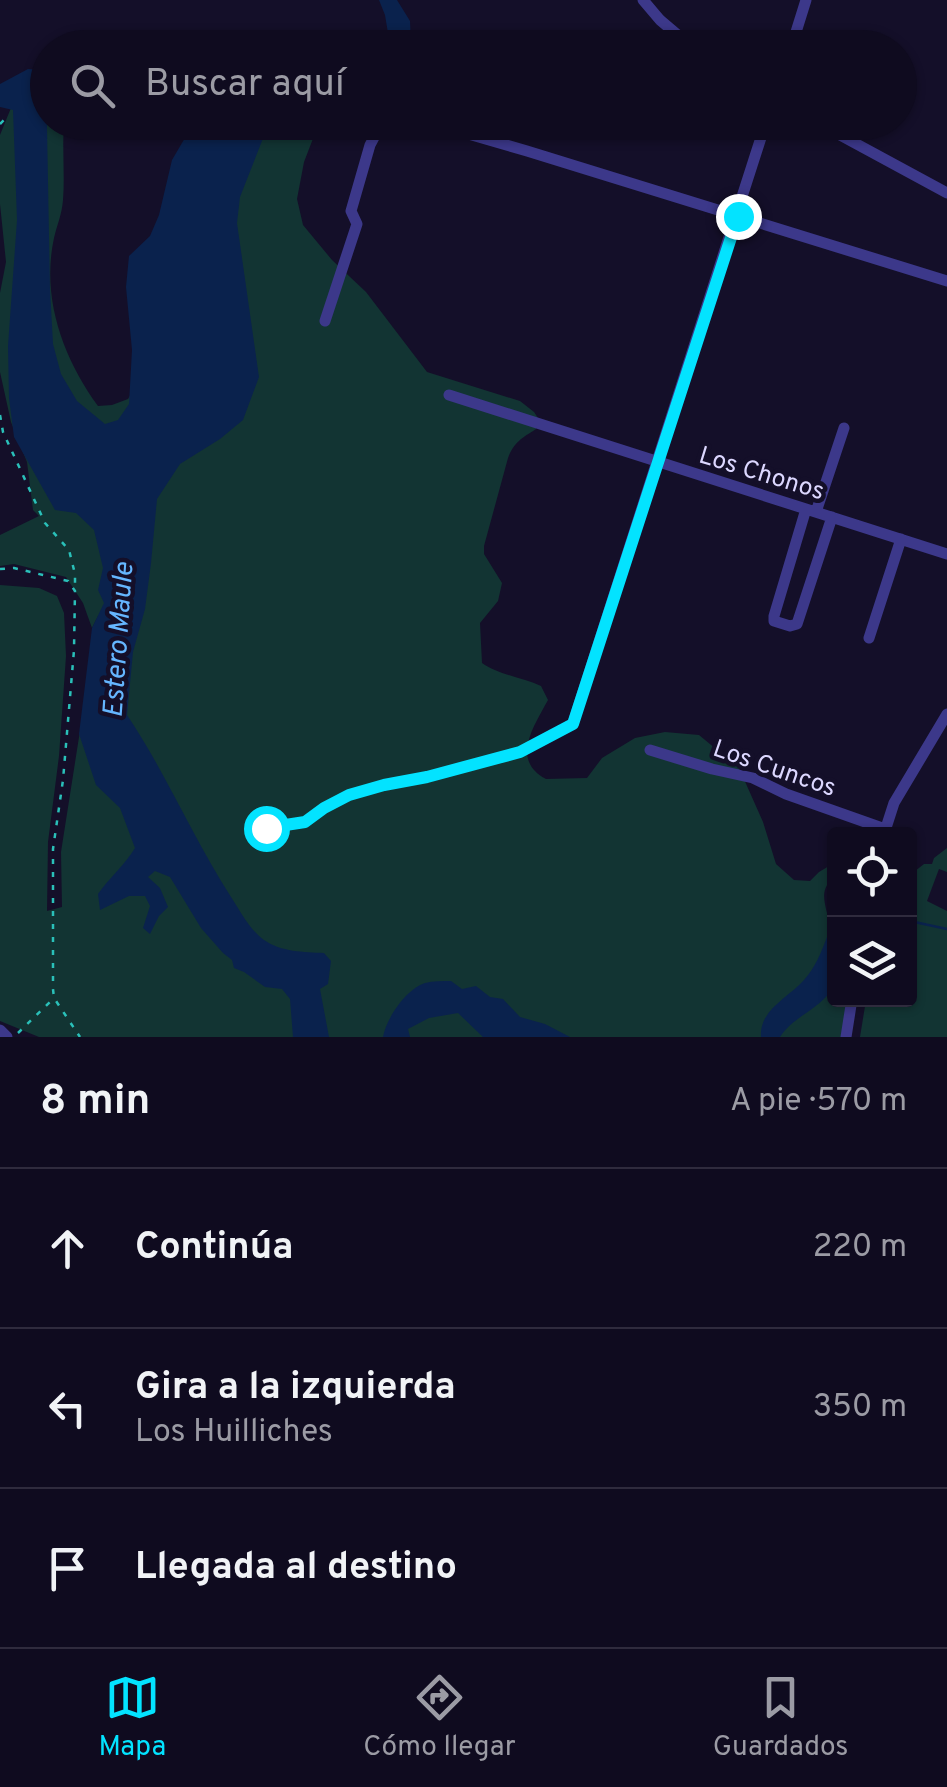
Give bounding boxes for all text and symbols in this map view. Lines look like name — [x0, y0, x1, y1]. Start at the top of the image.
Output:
search box — [30, 30, 917, 140]
icon: search — [65, 58, 120, 113]
text: Buscar aquí — [145, 61, 345, 110]
route end — [716, 194, 762, 240]
street label: Los Chonos — [694, 441, 828, 509]
water label: Estero Maule — [97, 561, 143, 719]
street label: Los Cuncos — [708, 734, 840, 806]
route start — [244, 806, 290, 852]
map controls — [827, 827, 917, 1007]
button: locate — [827, 827, 917, 917]
button: layers — [827, 917, 917, 1007]
text: 8 min — [40, 1076, 150, 1129]
text: A pie · 570 m — [730, 1082, 907, 1122]
icon: ahead — [40, 1221, 95, 1276]
text: Continúa — [135, 1224, 293, 1273]
text: 220 m — [813, 1228, 907, 1268]
text: Gira a la izquierda — [135, 1364, 456, 1413]
icon: left — [40, 1381, 95, 1436]
text: 350 m — [813, 1388, 907, 1428]
text: Los Huilliches — [135, 1413, 333, 1453]
icon: arrive — [40, 1541, 95, 1596]
text: Llegada al destino — [135, 1544, 457, 1593]
tab: Mapa — [99, 1670, 166, 1766]
tab: Cómo llegar — [363, 1670, 516, 1766]
tab: Guardados — [713, 1670, 848, 1766]

